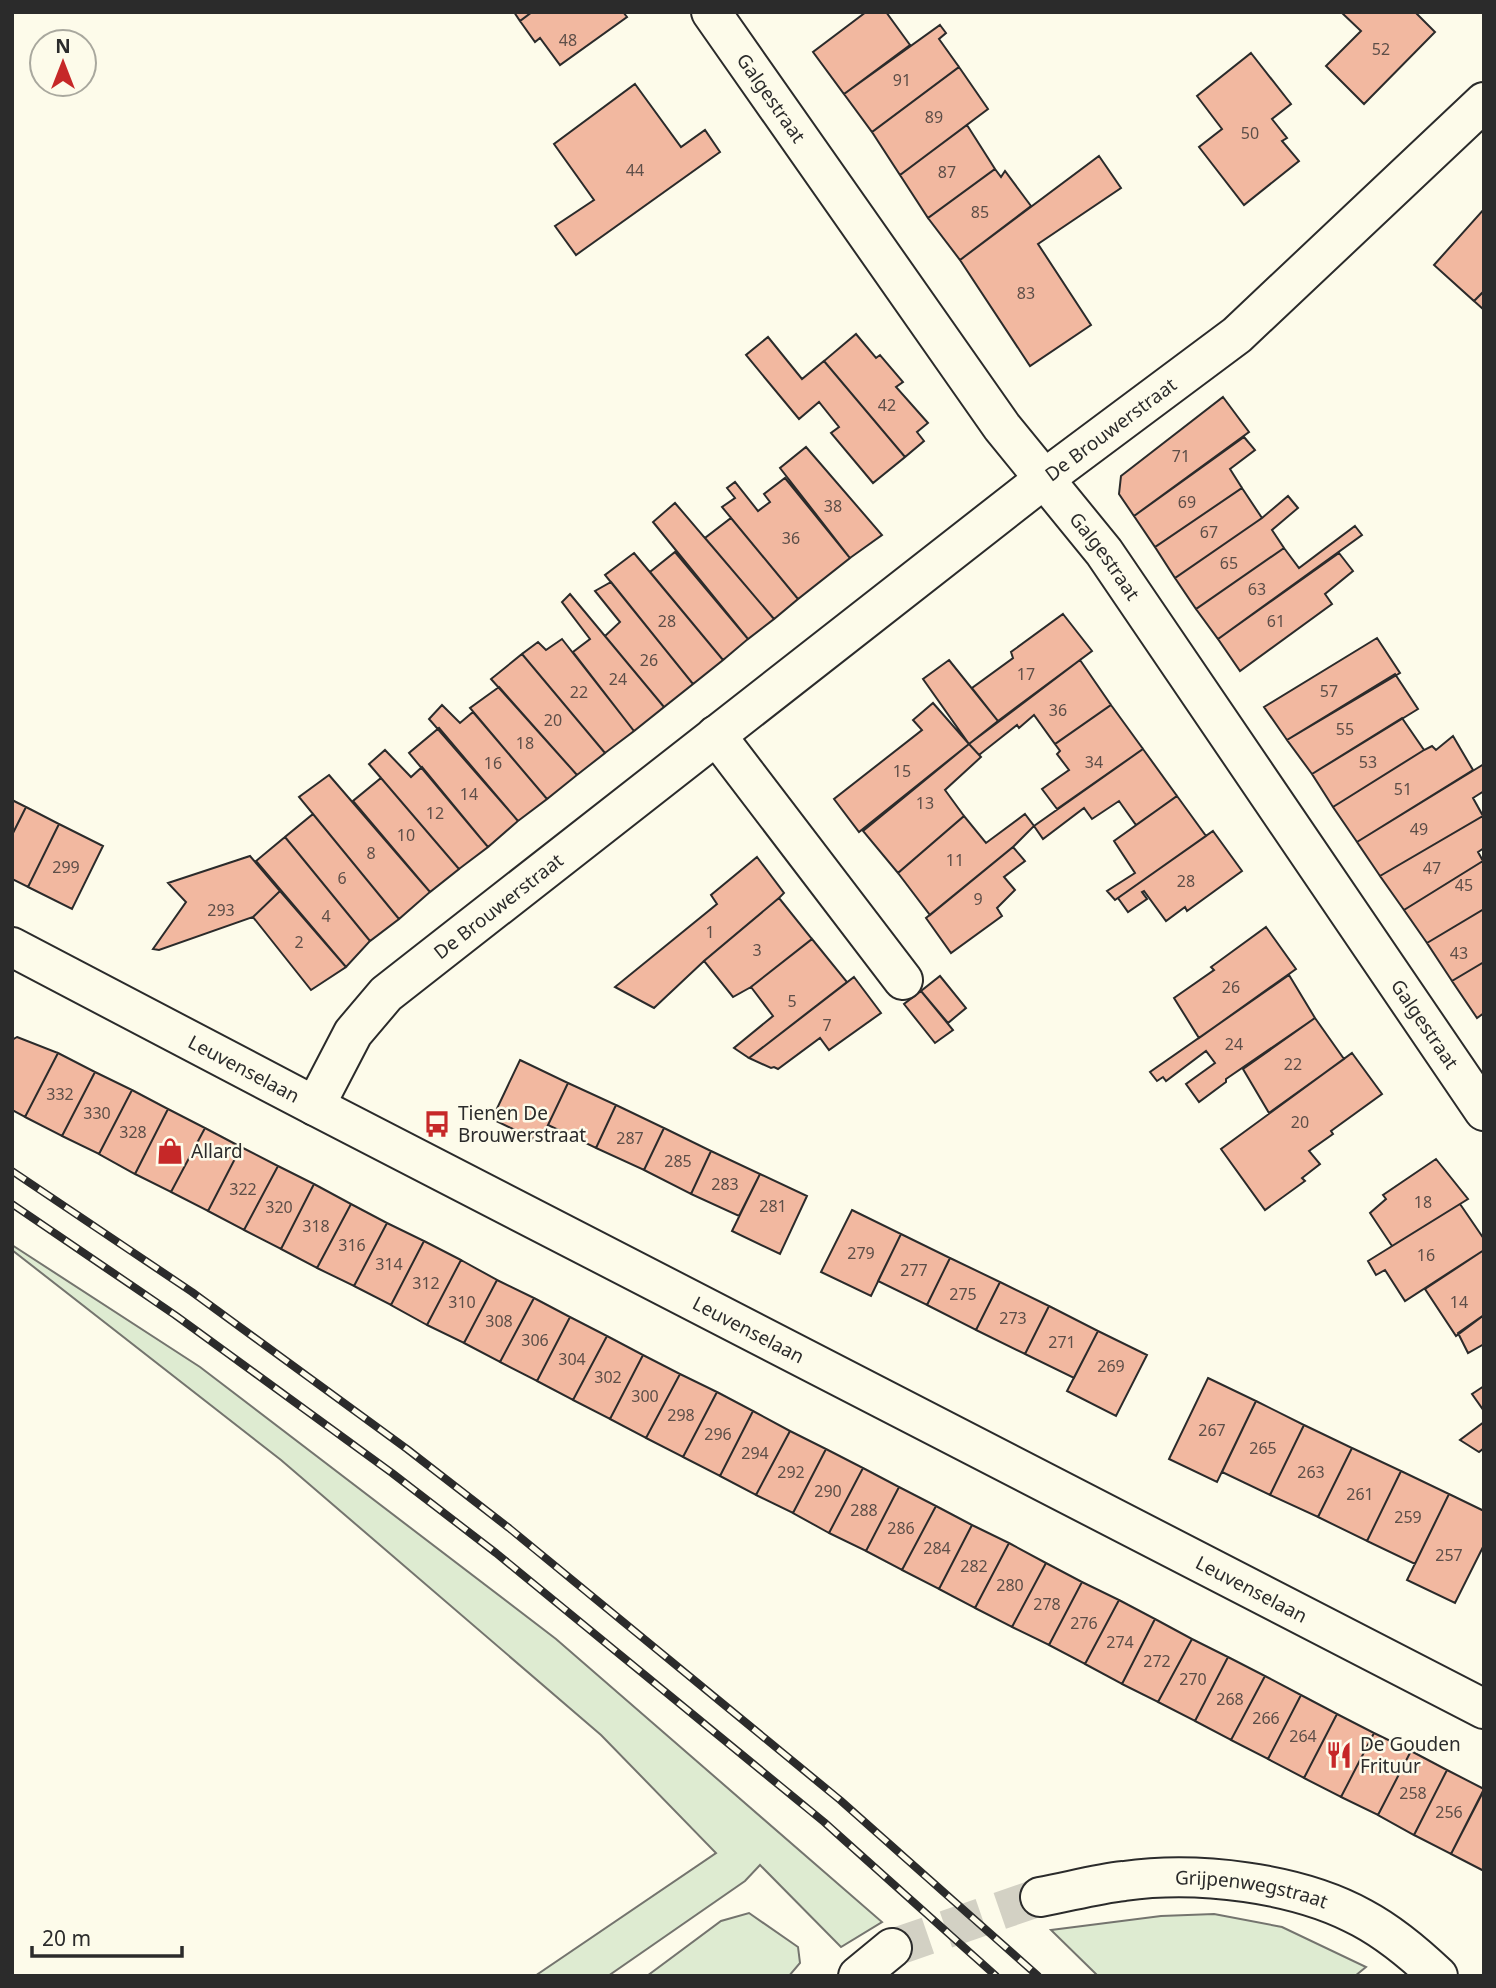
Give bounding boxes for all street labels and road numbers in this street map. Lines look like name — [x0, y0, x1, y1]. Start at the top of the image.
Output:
street label: Galgestraat — [731, 48, 812, 148]
street label: De Brouwerstraat — [1040, 372, 1182, 487]
street label: Galgestraat — [1064, 507, 1146, 605]
street label: De Brouwerstraat — [428, 847, 569, 965]
street label: Galgestraat — [1385, 974, 1465, 1074]
street label: Leuvenselaan — [184, 1029, 304, 1109]
street label: Leuvenselaan — [688, 1290, 809, 1369]
street label: Leuvenselaan — [1191, 1549, 1312, 1629]
street label: Grijpenwegstraat — [1175, 1864, 1332, 1914]

